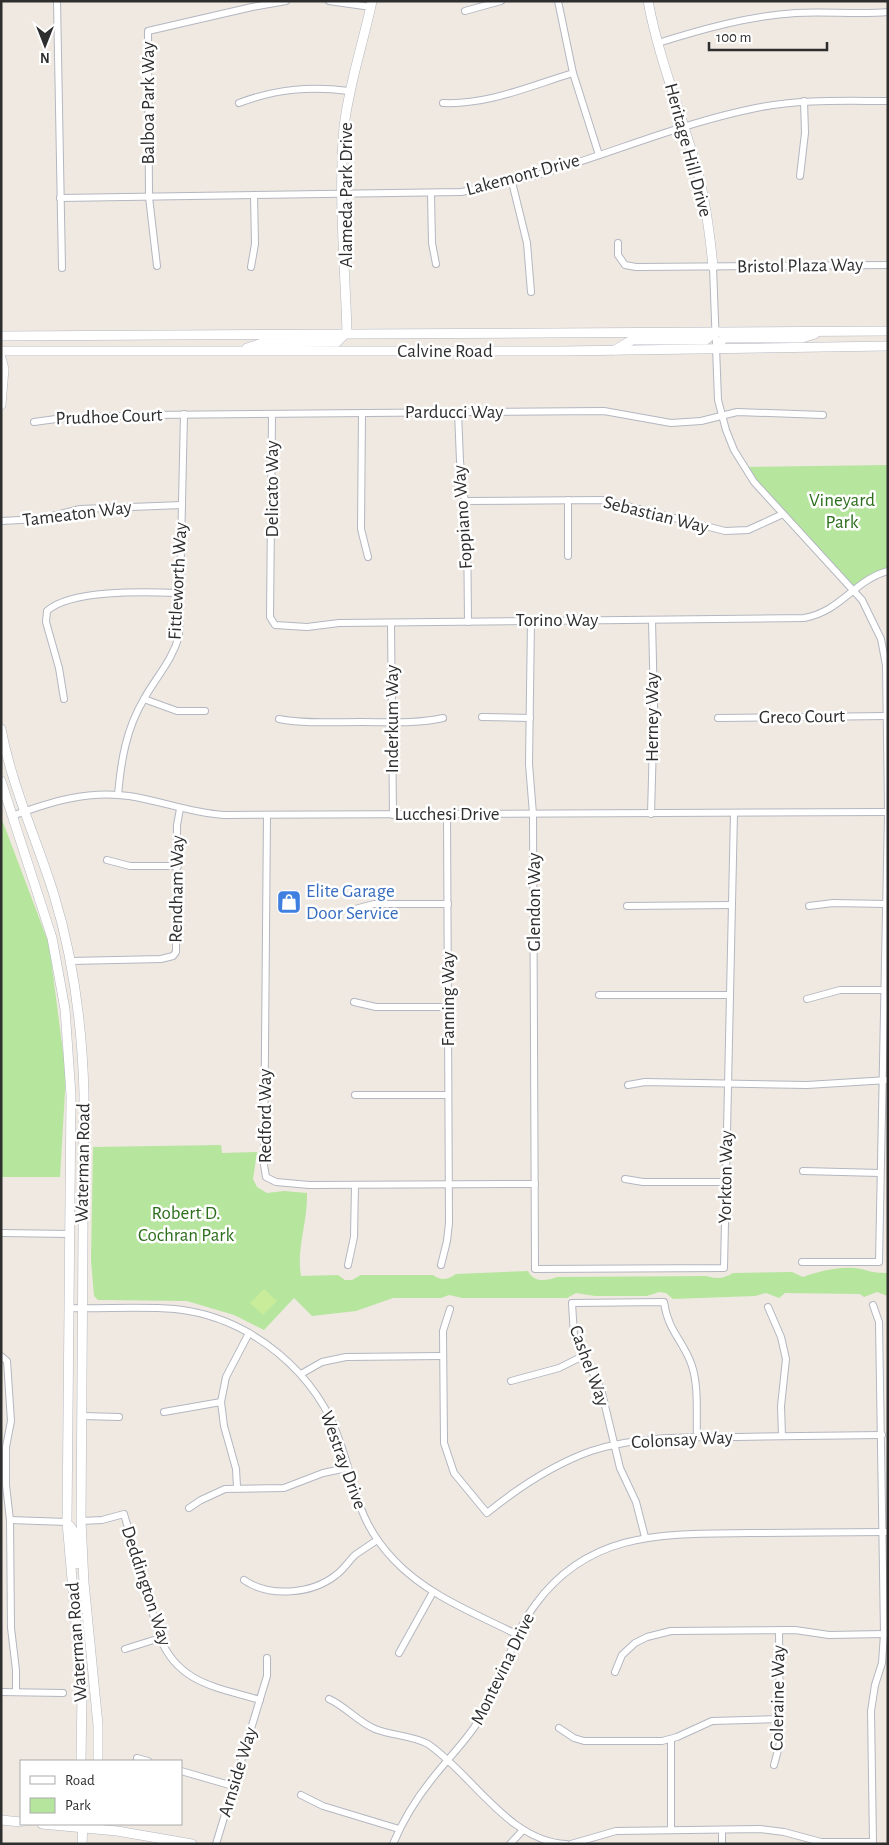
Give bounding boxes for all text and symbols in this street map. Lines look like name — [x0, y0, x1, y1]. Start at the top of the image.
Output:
north arrow — [20, 20, 70, 70]
scale bar — [709, 20, 826, 52]
text: 100 m — [716, 30, 751, 45]
street label: Balboa Park Way — [139, 41, 158, 165]
text: N — [40, 50, 50, 64]
street label: Heritage Hill Drive — [661, 81, 715, 219]
street label: Alameda Park Drive — [337, 122, 356, 268]
street label: Lakemont Drive — [464, 151, 582, 199]
street label: Bristol Plaza Way — [737, 255, 863, 277]
street label: Calvine Road — [397, 342, 493, 361]
street label: Parducci Way — [405, 403, 503, 422]
street label: Prudhoe Court — [55, 406, 163, 428]
street label: Delicato Way — [263, 440, 282, 538]
street label: Foppiano Way — [450, 464, 476, 570]
park label: Vineyard Park — [809, 491, 875, 532]
street label: Sebastian Way — [601, 493, 711, 537]
street label: Tameaton Way — [21, 498, 133, 530]
street label: Fittleworth Way — [165, 522, 191, 640]
street label: Torino Way — [516, 611, 598, 630]
street label: Inderkum Way — [383, 665, 402, 773]
street label: Herney Way — [643, 672, 662, 762]
street label: Greco Court — [759, 707, 845, 727]
street label: Lucchesi Drive — [394, 805, 500, 824]
street label: Rendham Way — [167, 835, 187, 943]
street label: Glendon Way — [525, 853, 544, 951]
place label: Elite Garage Door Service — [306, 882, 398, 923]
shop icon: Elite Garage Door Service — [276, 889, 302, 915]
street label: Fanning Way — [439, 951, 458, 1047]
street label: Redford Way — [256, 1069, 275, 1163]
street label: Waterman Road — [72, 1103, 94, 1223]
street label: Yorkton Way — [716, 1130, 736, 1224]
park label: Robert D. Cochran Park — [138, 1204, 234, 1245]
street label: Cashel Way — [566, 1323, 612, 1409]
street label: Westray Drive — [316, 1408, 370, 1512]
street label: Colonsay Way — [631, 1428, 733, 1452]
street label: Deddington Way — [118, 1524, 174, 1648]
street label: Waterman Road — [63, 1581, 91, 1702]
street label: Montevina Drive — [468, 1610, 538, 1728]
street label: Coleraine Way — [768, 1645, 788, 1751]
street label: Arnside Way — [215, 1725, 261, 1819]
legend — [20, 1760, 182, 1825]
text: Road — [65, 1773, 95, 1788]
text: Park — [65, 1798, 91, 1813]

